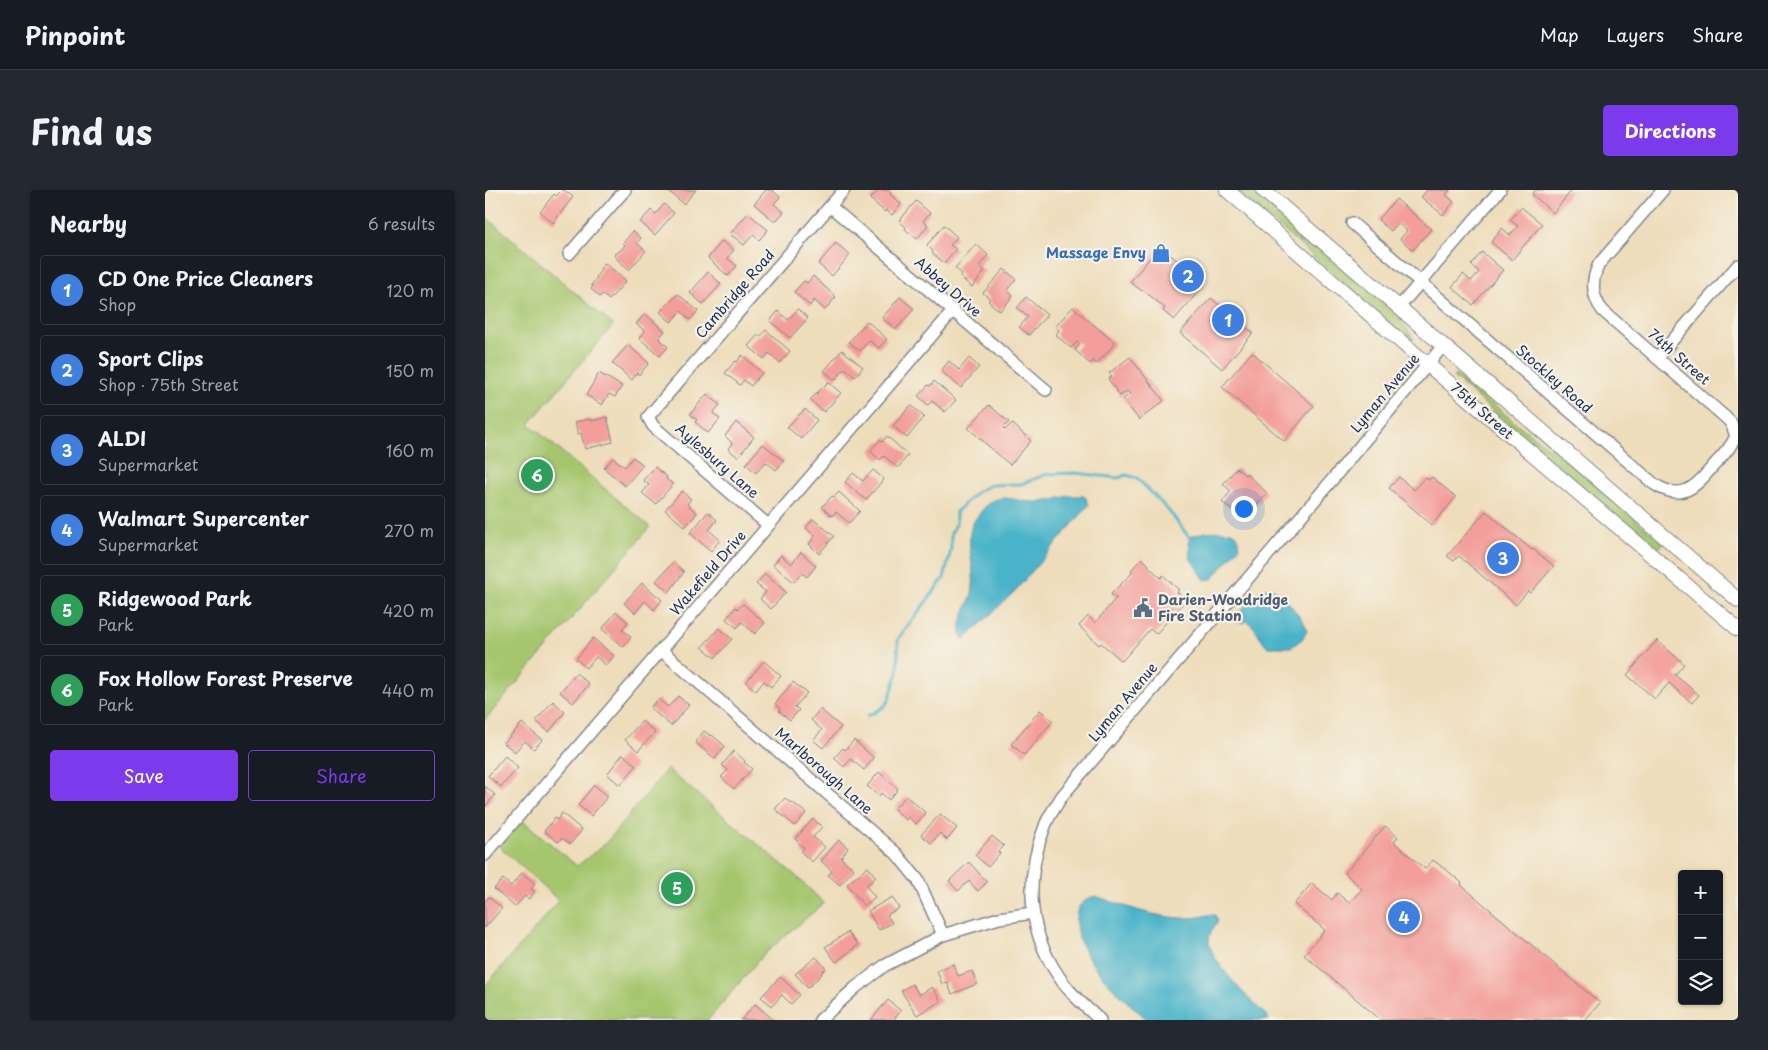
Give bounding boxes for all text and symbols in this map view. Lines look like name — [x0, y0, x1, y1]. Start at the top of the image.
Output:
text: Pinpoint — [25, 17, 126, 53]
text: Map — [1540, 21, 1579, 48]
text: Layers — [1607, 21, 1664, 48]
text: Share — [1692, 21, 1743, 48]
text: Find us — [30, 104, 152, 157]
button: Directions — [1603, 105, 1738, 156]
text: Nearby — [50, 207, 127, 239]
text: 6 results — [368, 211, 435, 235]
place label: Massage Envy — [1046, 242, 1146, 263]
shop icon: Massage Envy — [1150, 242, 1172, 264]
street label: Cambridge Road — [690, 245, 779, 343]
street label: Abbey Drive — [910, 252, 986, 322]
pin: 2 — [1172, 257, 1204, 295]
text: CD One Price Cleaners — [98, 264, 313, 292]
text: 1 — [63, 278, 71, 302]
text: 120 m — [387, 278, 434, 302]
text: Shop — [98, 292, 136, 316]
pin: 1 — [1212, 301, 1244, 339]
street label: 74th Street — [1644, 324, 1715, 390]
street label: Stockley Road — [1512, 339, 1597, 418]
text: Sport Clips — [98, 344, 203, 372]
street label: Lyman Avenue — [1345, 348, 1424, 437]
text: 2 — [61, 358, 73, 382]
text: 150 m — [386, 358, 434, 382]
text: Shop · 75th Street — [98, 372, 238, 396]
street label: 75th Street — [1446, 377, 1519, 444]
street label: Aylesbury Lane — [671, 418, 764, 503]
text: ALDI — [98, 424, 146, 452]
text: 3 — [62, 438, 72, 462]
text: 160 m — [386, 438, 434, 462]
text: Supermarket — [98, 452, 198, 476]
pin: 6 — [521, 456, 553, 494]
your location — [1231, 496, 1257, 522]
text: Walmart Supercenter — [98, 504, 309, 532]
text: 4 — [62, 518, 72, 542]
text: 270 m — [384, 518, 434, 542]
street label: Wakefield Drive — [665, 526, 751, 620]
text: Supermarket — [98, 532, 198, 556]
pin: 3 — [1487, 539, 1519, 577]
text: Ridgewood Park — [98, 584, 252, 612]
place label: Darien-Woodridge Fire Station — [1158, 589, 1288, 626]
public building icon: Darien-Woodridge Fire Station — [1132, 597, 1154, 619]
text: 5 — [62, 598, 72, 622]
text: 420 m — [383, 598, 434, 622]
text: Park — [98, 612, 134, 636]
street label: Lyman Avenue — [1083, 657, 1162, 746]
text: Fox Hollow Forest Preserve — [98, 664, 353, 692]
text: 6 — [61, 678, 73, 702]
text: 440 m — [382, 678, 434, 702]
text: Park — [98, 692, 134, 716]
street label: Marlborough Lane — [771, 722, 878, 819]
button: Save — [50, 750, 238, 801]
button: Share — [248, 750, 435, 801]
pin: 5 — [661, 869, 693, 907]
map controls — [1678, 870, 1723, 1005]
button: + — [1678, 870, 1723, 915]
pin: 4 — [1388, 898, 1420, 936]
button: − — [1678, 915, 1723, 960]
button: layers — [1678, 960, 1723, 1005]

